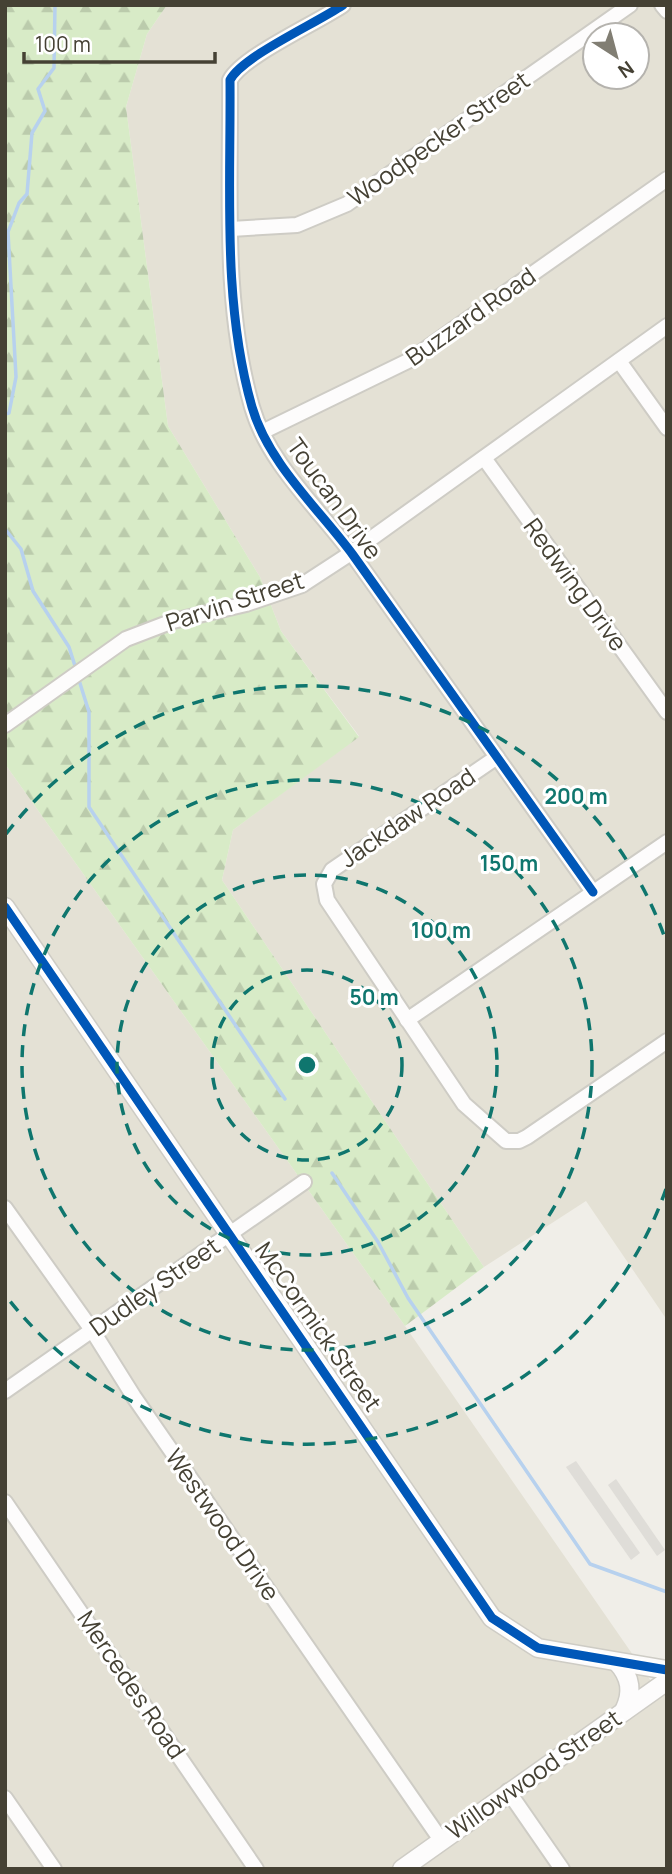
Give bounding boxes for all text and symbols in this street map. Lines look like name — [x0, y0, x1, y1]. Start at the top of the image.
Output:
scale bar — [24, 21, 215, 65]
north arrow — [581, 21, 651, 91]
text: 100 m — [35, 30, 91, 58]
text: N — [613, 55, 639, 84]
street label: Woodpecker Street — [341, 63, 536, 213]
street label: Buzzard Road — [399, 259, 542, 373]
street label: Toucan Drive — [280, 431, 390, 565]
street label: Redwing Drive — [517, 511, 636, 657]
street label: Parvin Street — [161, 563, 308, 638]
street label: Jackdaw Road — [333, 759, 481, 874]
text: 200 m — [544, 782, 608, 810]
text: 150 m — [480, 849, 538, 877]
text: 100 m — [411, 916, 471, 944]
text: 50 m — [349, 983, 399, 1011]
centre of rings — [295, 1053, 319, 1077]
street label: Dudley Street — [82, 1229, 226, 1343]
street label: McCormick Street — [248, 1235, 390, 1417]
street label: Westwood Drive — [158, 1441, 288, 1607]
street label: Mercedes Road — [70, 1604, 194, 1765]
street label: Willowwood Street — [439, 1701, 627, 1847]

